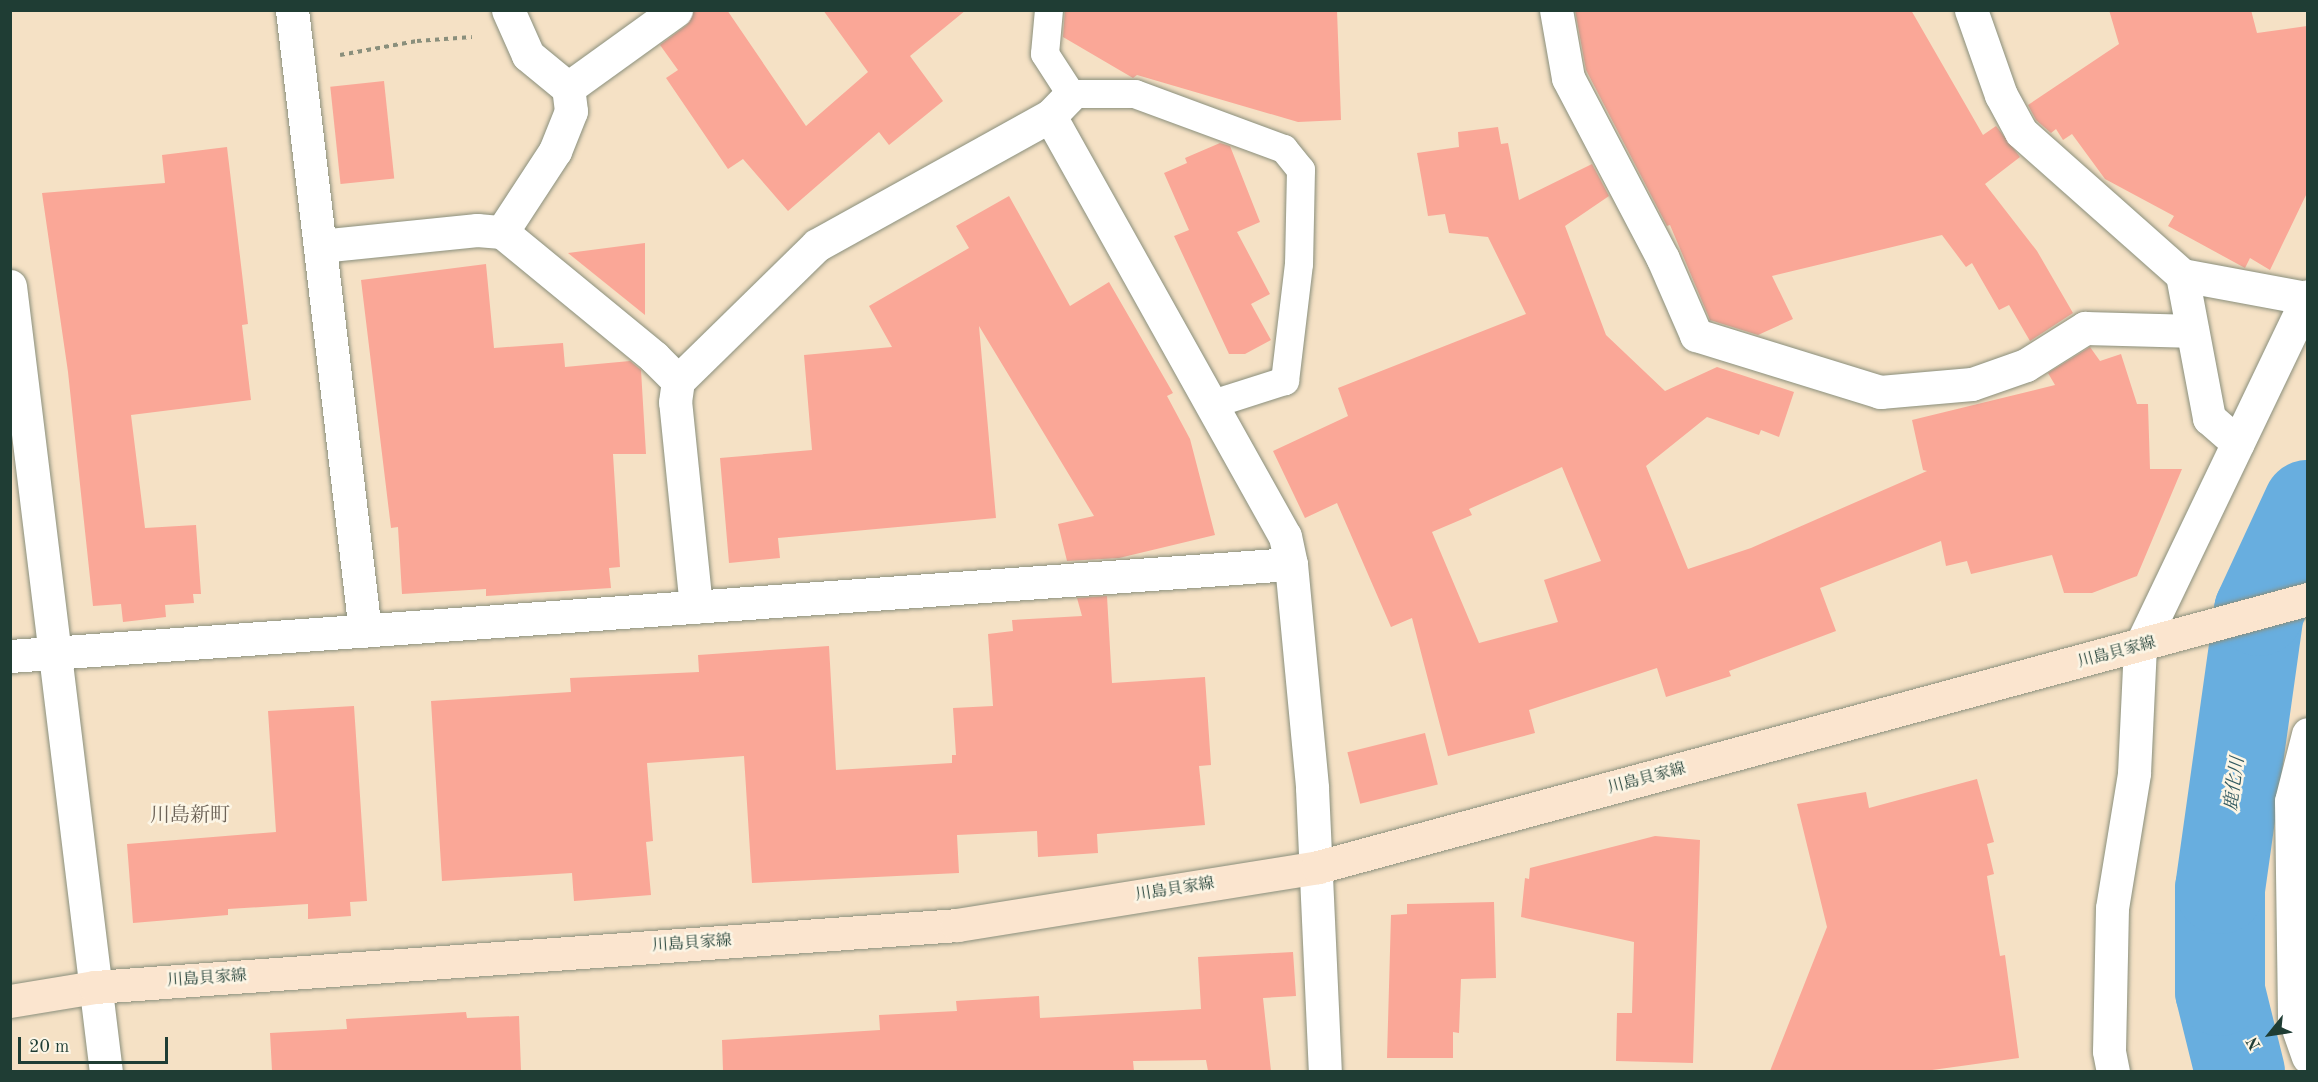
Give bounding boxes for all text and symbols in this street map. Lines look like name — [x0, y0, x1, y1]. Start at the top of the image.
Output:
street label: 川島貝家線 — [2076, 633, 2158, 673]
water label: 鹿化川 — [2221, 756, 2249, 812]
street label: 川島貝家線 — [1606, 759, 1688, 799]
district label: 川島新町 — [150, 804, 230, 828]
street label: 川島貝家線 — [1134, 874, 1216, 906]
street label: 川島貝家線 — [651, 932, 733, 956]
street label: 川島貝家線 — [166, 967, 248, 991]
north arrow — [2240, 1004, 2300, 1064]
scale bar — [21, 1025, 171, 1063]
text: N — [2244, 1034, 2264, 1052]
text: 20 m — [29, 1038, 69, 1056]

